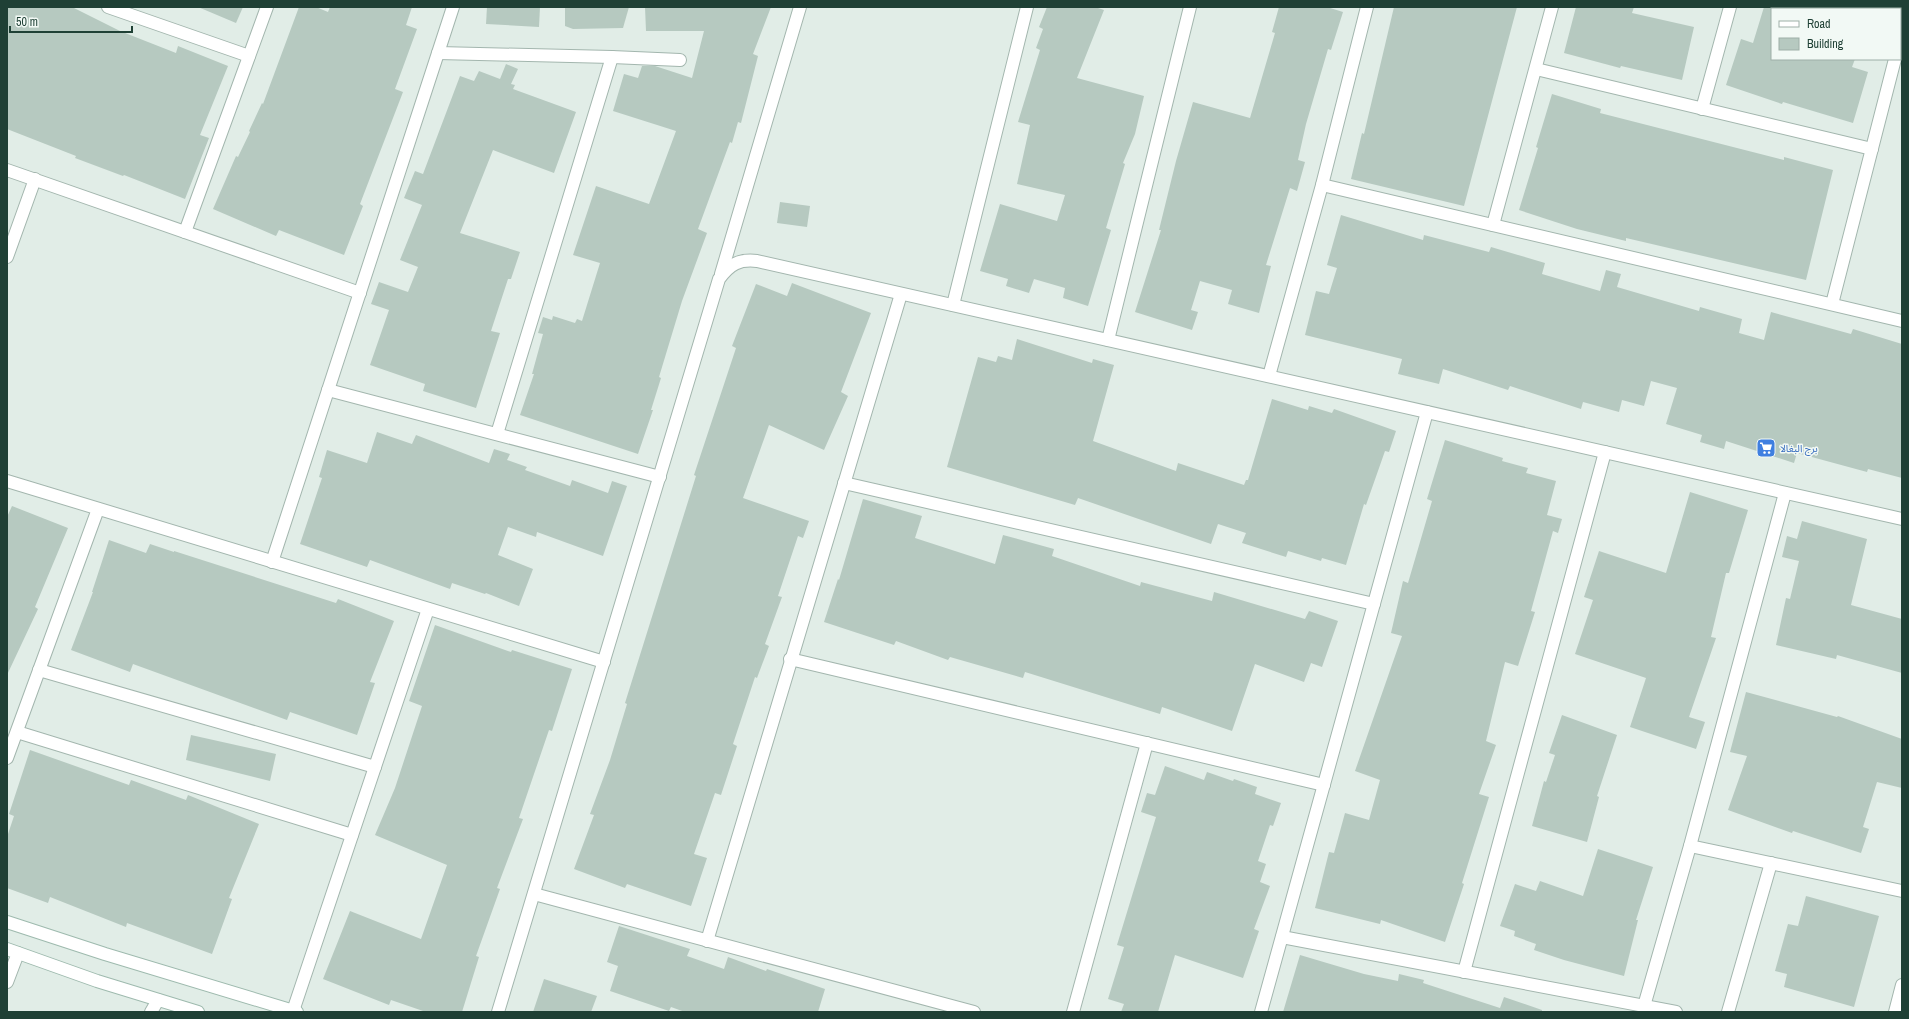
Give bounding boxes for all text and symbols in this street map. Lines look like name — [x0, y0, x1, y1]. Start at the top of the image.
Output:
scale bar — [10, 8, 132, 34]
legend — [1771, 8, 1901, 60]
text: 50 m — [16, 14, 38, 30]
text: Road — [1807, 16, 1831, 32]
text: Building — [1807, 36, 1844, 52]
supermarket icon: برج البغالا — [1755, 437, 1777, 459]
place label: برج البغالا — [1780, 442, 1818, 456]

